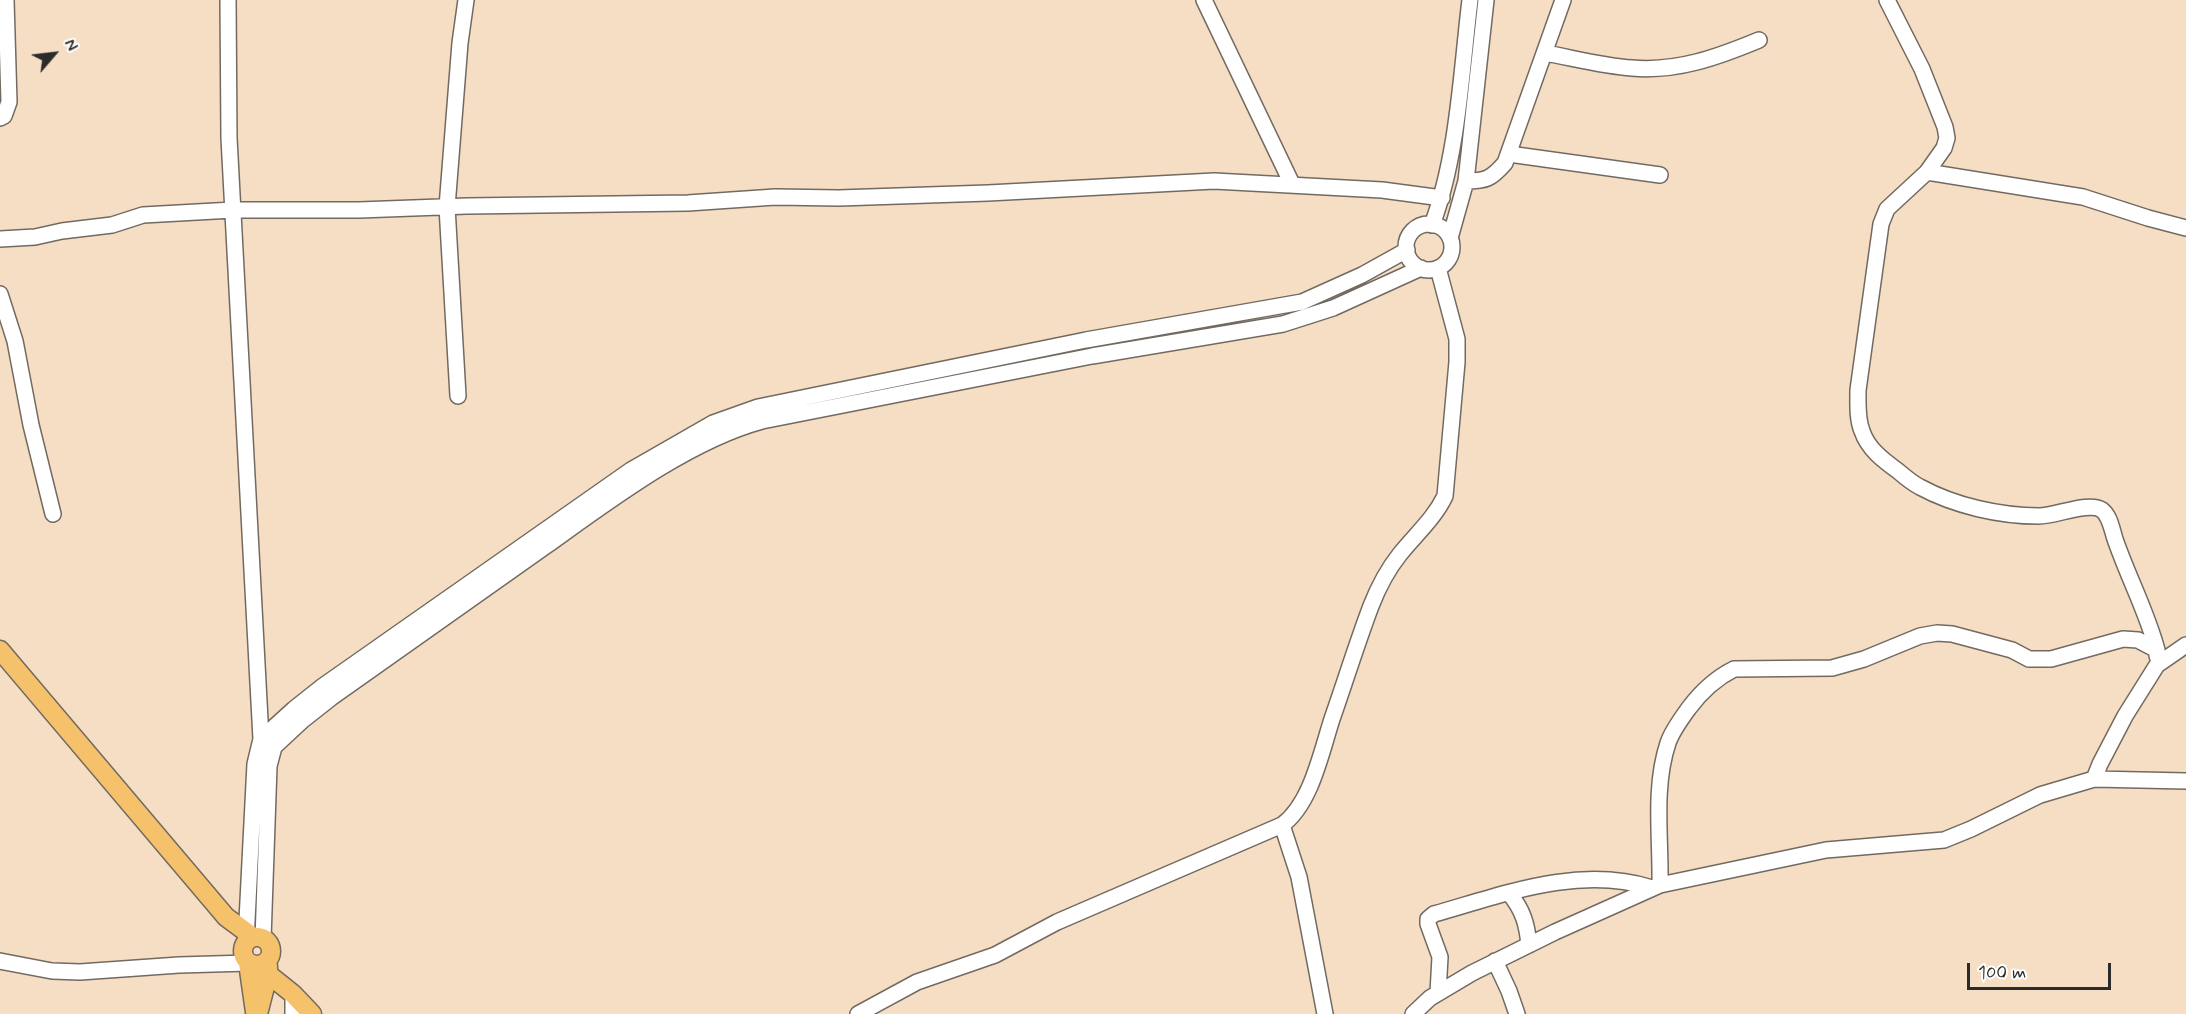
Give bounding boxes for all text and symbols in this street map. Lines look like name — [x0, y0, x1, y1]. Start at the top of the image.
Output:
north arrow — [24, 24, 84, 84]
text: N — [59, 36, 82, 55]
scale bar — [1970, 951, 2114, 989]
text: 100 m — [1978, 961, 2026, 985]

